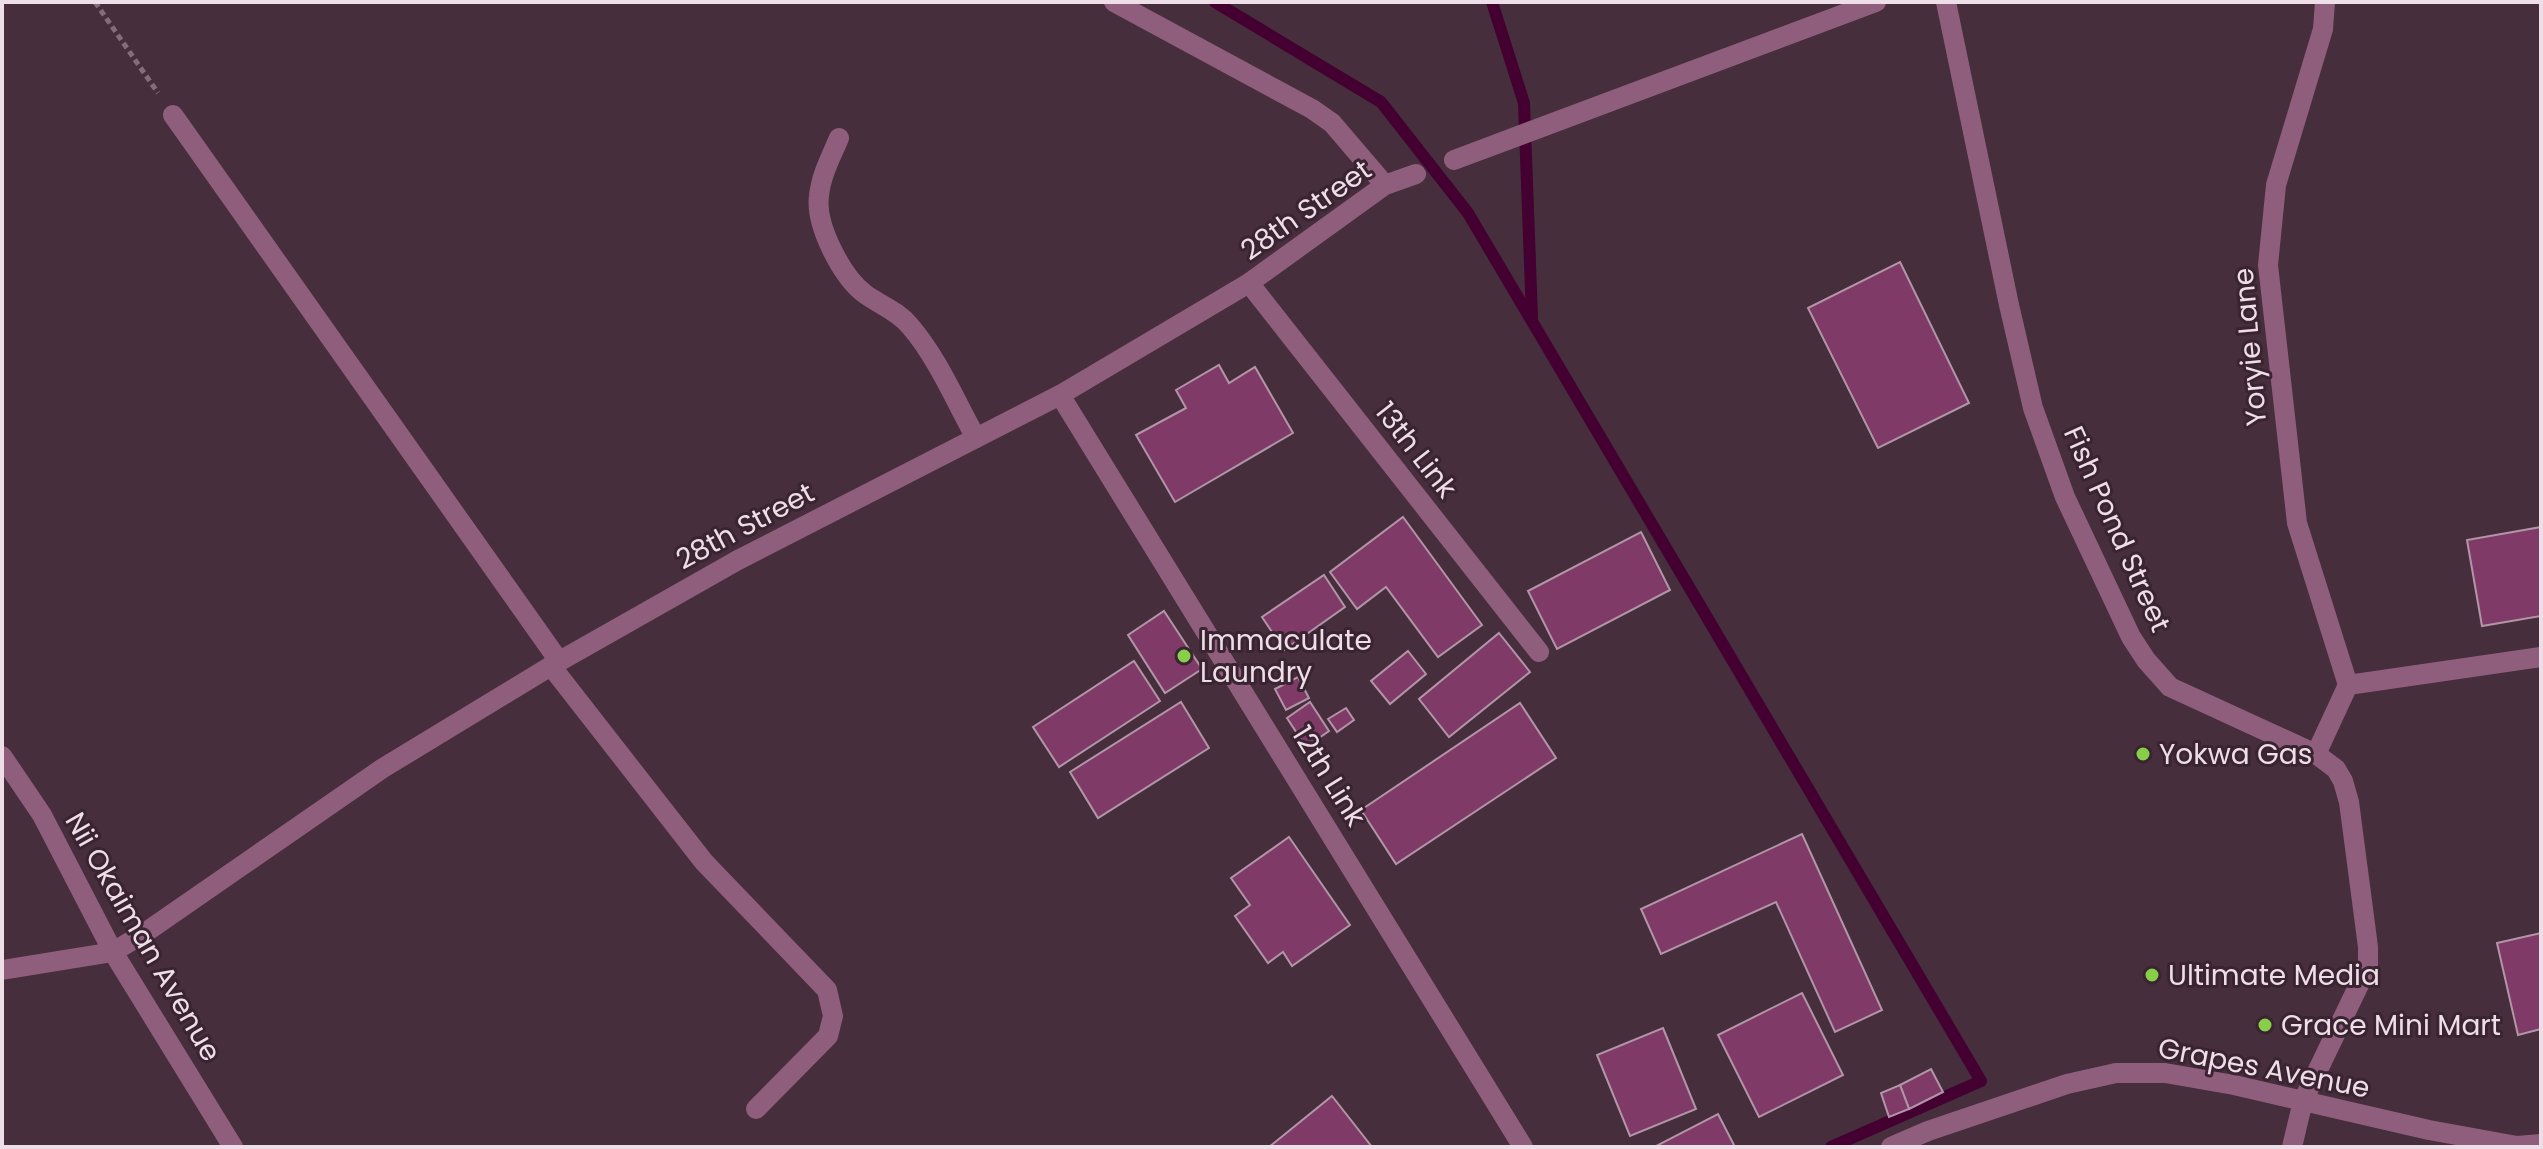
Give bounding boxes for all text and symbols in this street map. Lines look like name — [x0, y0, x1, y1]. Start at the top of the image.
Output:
street label: 28th Street — [1233, 151, 1379, 269]
street label: Yoryie Lane — [2224, 266, 2276, 428]
street label: 13th Link — [1366, 394, 1466, 507]
street label: Fish Pond Street — [2054, 420, 2180, 638]
street label: 28th Street — [669, 473, 821, 579]
place label: Immaculate Laundry — [1200, 621, 1372, 692]
marker: Immaculate Laundry — [1175, 647, 1193, 665]
street label: 12th Link — [1283, 718, 1376, 834]
place label: Yokwa Gas — [2159, 735, 2312, 774]
marker: Yokwa Gas — [2134, 745, 2152, 763]
street label: Nii Okaiman Avenue — [56, 805, 230, 1069]
place label: Ultimate Media — [2168, 956, 2380, 995]
marker: Ultimate Media — [2143, 966, 2161, 984]
place label: Grace Mini Mart — [2281, 1006, 2501, 1045]
marker: Grace Mini Mart — [2256, 1016, 2274, 1034]
street label: Grapes Avenue — [2155, 1028, 2373, 1108]

